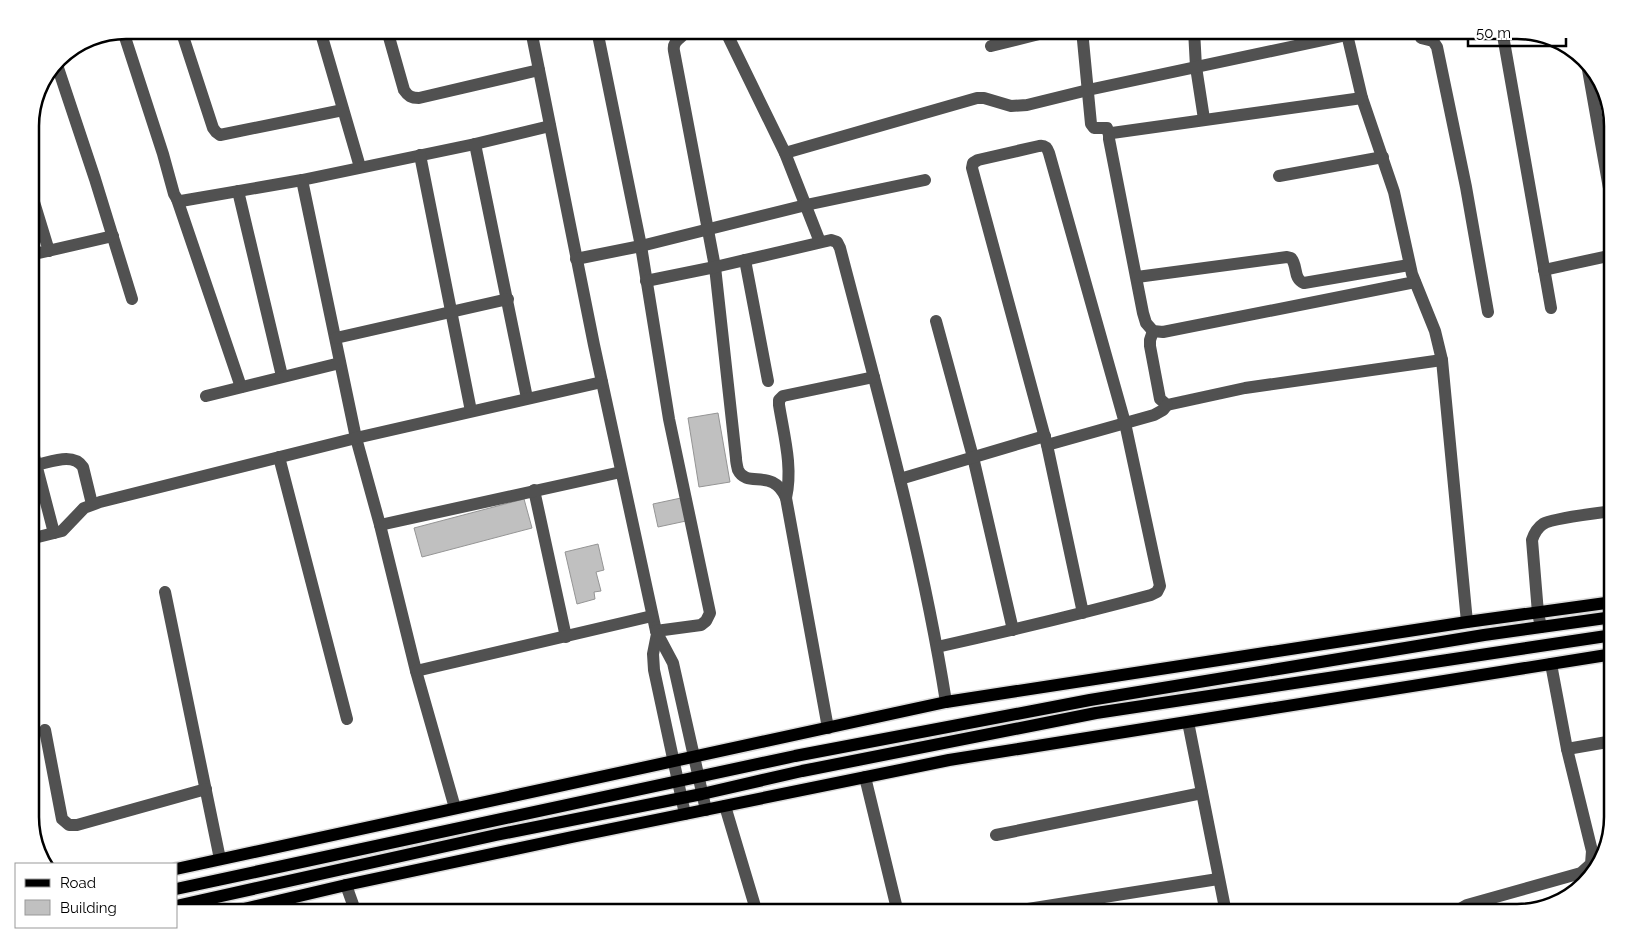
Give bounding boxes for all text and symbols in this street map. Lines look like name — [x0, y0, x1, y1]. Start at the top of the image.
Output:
scale bar — [1468, 15, 1566, 47]
text: 50 m — [1476, 24, 1511, 42]
legend — [15, 863, 178, 928]
text: Road — [60, 874, 96, 892]
text: Building — [60, 899, 117, 917]

